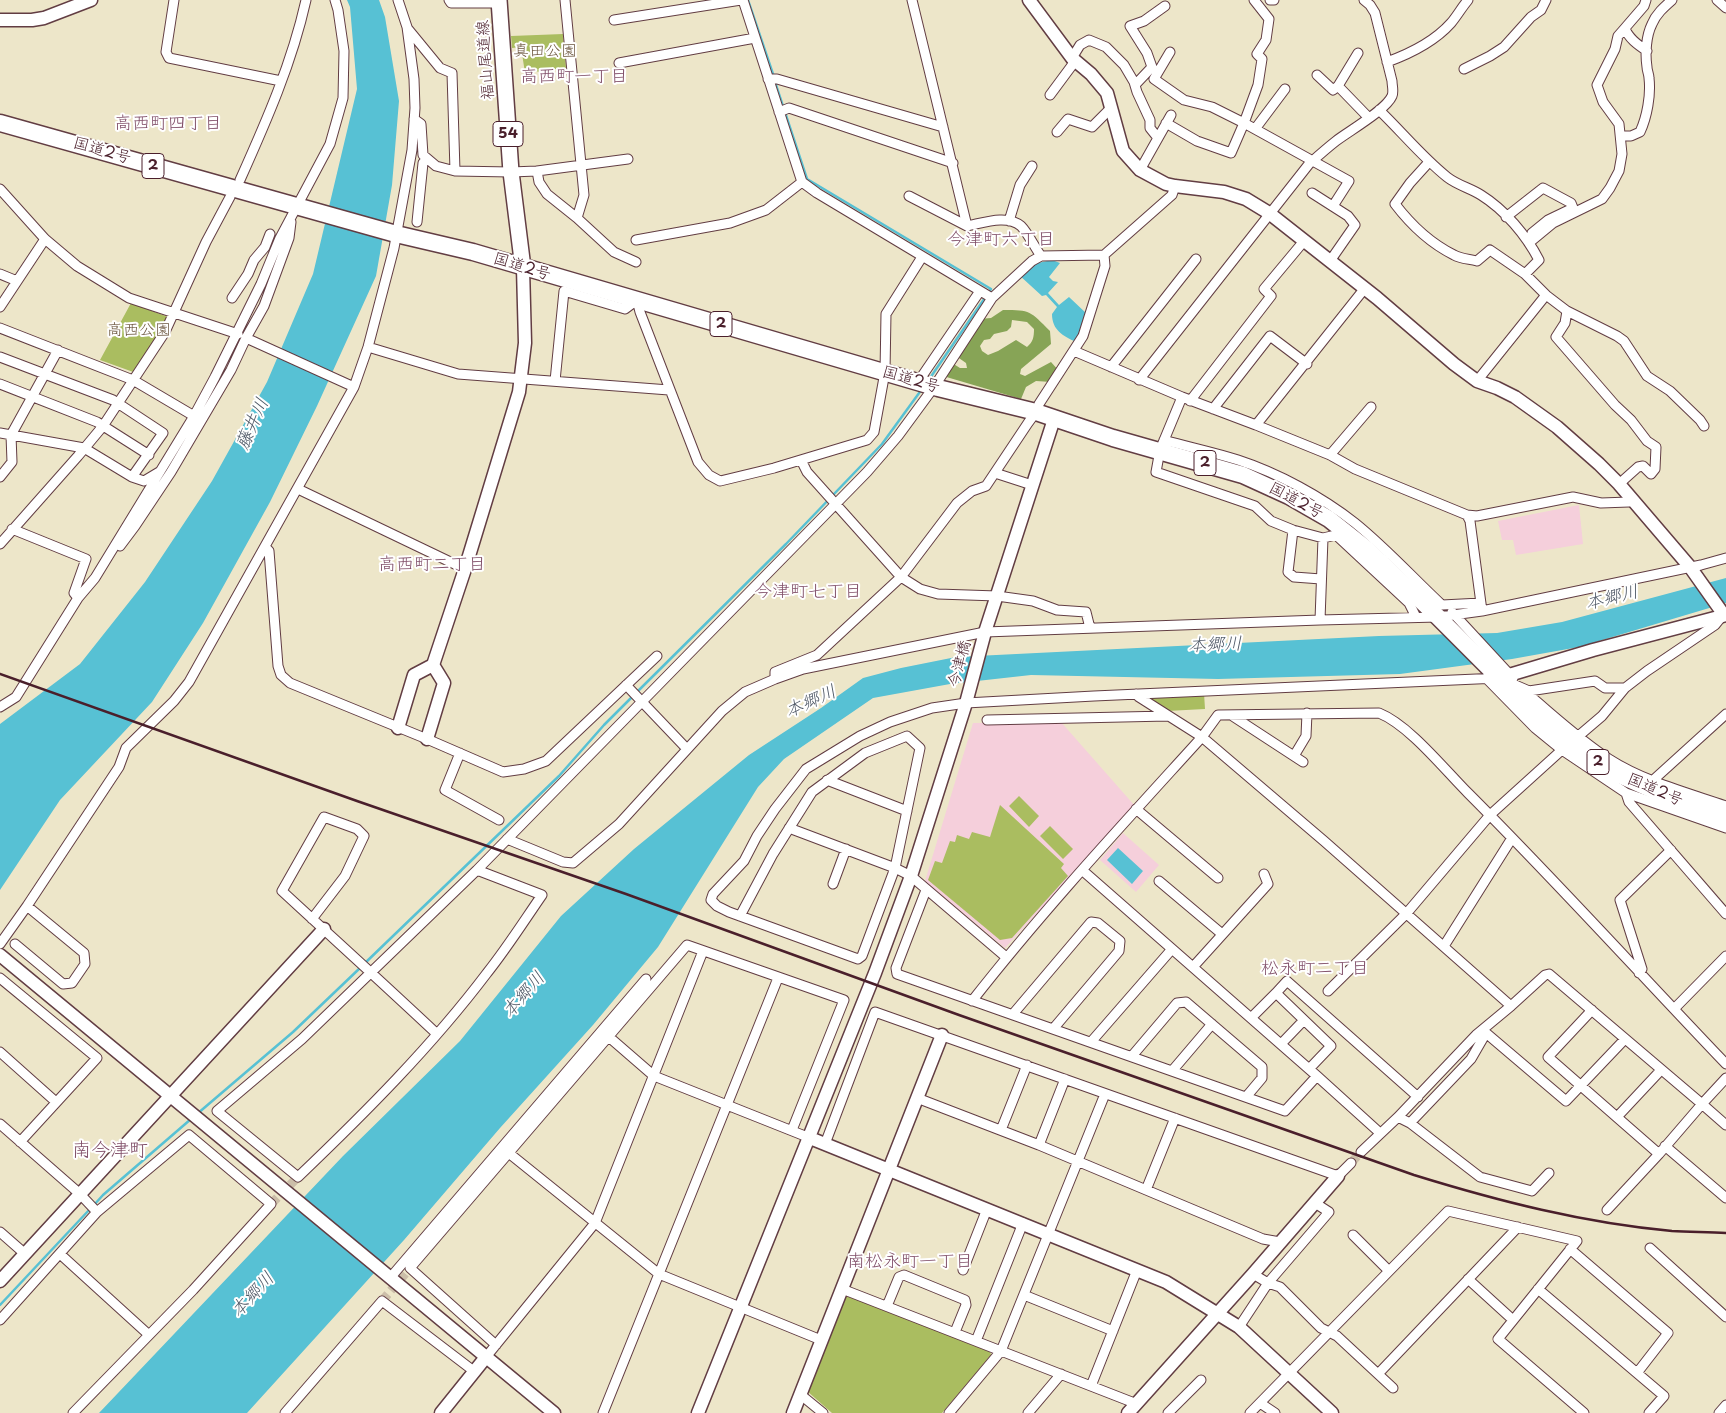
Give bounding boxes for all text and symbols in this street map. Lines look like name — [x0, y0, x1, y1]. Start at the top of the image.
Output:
street label: 福山尾道線 — [474, 19, 498, 101]
park label: 真田公園 — [513, 42, 577, 62]
district label: 高西町一丁目 — [520, 66, 628, 88]
district label: 高西町四丁目 — [114, 113, 222, 135]
road number: 54 — [493, 122, 523, 146]
street label: 国道2号 — [71, 134, 133, 168]
road number: 2 — [142, 154, 164, 178]
district label: 今津町六丁目 — [947, 229, 1055, 251]
street label: 国道2号 — [491, 249, 553, 285]
road number: 2 — [710, 312, 732, 336]
park label: 高西公園 — [107, 321, 171, 341]
street label: 国道2号 — [880, 363, 942, 397]
water label: 藤井川 — [232, 395, 274, 453]
road number: 2 — [1194, 450, 1216, 476]
street label: 国道2号 — [1265, 479, 1327, 523]
district label: 高西町二丁目 — [378, 554, 486, 576]
district label: 今津町七丁目 — [754, 581, 862, 603]
water label: 本郷川 — [1583, 581, 1641, 615]
water label: 本郷川 — [1188, 633, 1242, 657]
street label: 今津橋 — [945, 638, 975, 690]
water label: 本郷川 — [782, 681, 840, 723]
road number: 2 — [1587, 750, 1609, 774]
street label: 国道2号 — [1624, 770, 1686, 810]
district label: 松永町二丁目 — [1261, 958, 1369, 980]
water label: 本郷川 — [498, 968, 550, 1022]
district label: 南今津町 — [72, 1140, 148, 1162]
district label: 南松永町一丁目 — [847, 1251, 973, 1273]
water label: 本郷川 — [227, 1268, 279, 1322]

